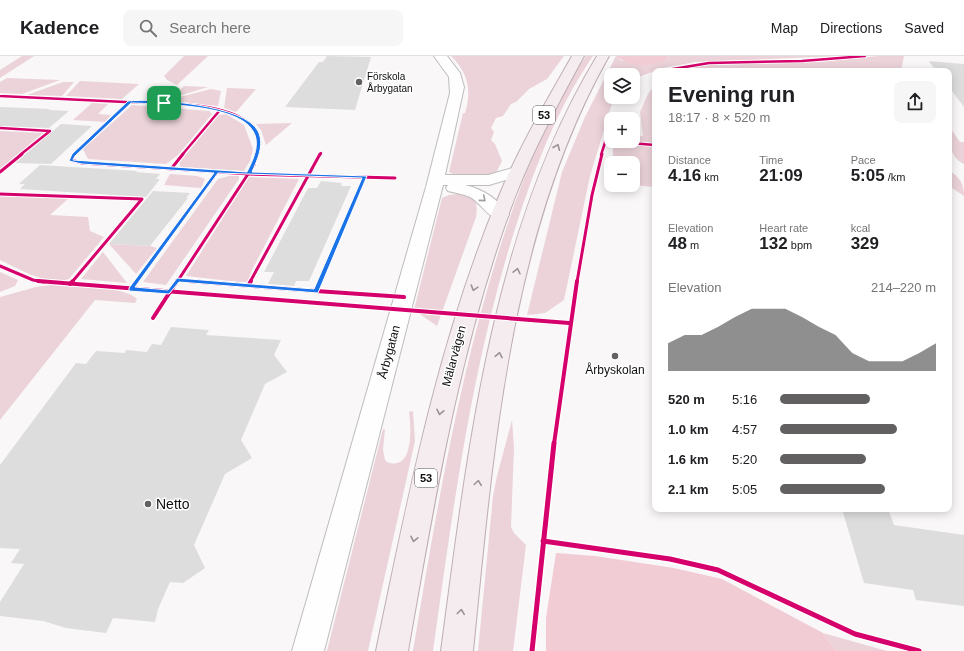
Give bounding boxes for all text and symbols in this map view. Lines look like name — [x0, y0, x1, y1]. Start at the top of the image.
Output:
search box — [123, 10, 403, 46]
text: Kadence — [20, 17, 99, 38]
icon: search — [137, 17, 159, 39]
text: Search here — [169, 19, 251, 36]
text: Map — [771, 20, 798, 36]
text: Directions — [820, 20, 882, 36]
text: Saved — [904, 20, 944, 36]
map controls — [604, 68, 640, 192]
button: layers — [604, 68, 640, 104]
place label: Förskola Årbygatan — [367, 71, 413, 94]
marker: Förskola Årbygatan — [354, 77, 364, 87]
button: share — [894, 81, 936, 123]
text: Evening run — [668, 82, 795, 107]
pin — [147, 86, 181, 120]
icon: arrive — [153, 92, 175, 114]
road number: 53 — [533, 106, 555, 124]
text: 18:17 · 8 × 520 m — [668, 110, 770, 125]
button: + — [604, 112, 640, 148]
one-way arrow — [552, 144, 560, 151]
text: Distance — [668, 154, 711, 166]
text: Time — [759, 154, 783, 166]
text: Pace — [851, 154, 876, 166]
button: − — [604, 156, 640, 192]
text: 4.16 — [668, 166, 701, 185]
text: 21:09 — [759, 166, 803, 185]
text: 5:05 — [851, 166, 885, 185]
text: km — [701, 171, 719, 183]
text: /km — [885, 171, 905, 183]
one-way arrow — [478, 194, 486, 201]
text: Elevation — [668, 222, 713, 234]
text: Heart rate — [759, 222, 808, 234]
text: kcal — [851, 222, 870, 234]
text: 48 — [668, 234, 687, 253]
text: 132 — [759, 234, 788, 253]
text: 329 — [851, 234, 879, 253]
text: m — [687, 239, 699, 251]
text: bpm — [788, 239, 812, 251]
one-way arrow — [513, 268, 521, 274]
text: Elevation — [668, 280, 721, 295]
text: 214–220 m — [871, 280, 936, 295]
one-way arrow — [470, 284, 478, 291]
street label: Årbygatan — [374, 324, 403, 380]
street label: Mälarvägen — [439, 324, 469, 388]
marker: Årbyskolan — [610, 351, 620, 361]
one-way arrow — [494, 352, 502, 358]
place label: Årbyskolan — [585, 362, 645, 377]
text: 520 m — [668, 392, 705, 407]
text: 5:16 — [732, 392, 757, 407]
one-way arrow — [436, 409, 445, 415]
text: 1.0 km — [668, 422, 708, 437]
text: 4:57 — [732, 422, 757, 437]
text: 1.6 km — [668, 452, 708, 467]
text: 5:20 — [732, 452, 757, 467]
road number: 53 — [415, 469, 437, 487]
one-way arrow — [473, 480, 482, 486]
text: 2.1 km — [668, 482, 708, 497]
text: 5:05 — [732, 482, 757, 497]
place label: Netto — [156, 496, 190, 512]
marker: Netto — [143, 499, 153, 509]
one-way arrow — [410, 536, 418, 542]
one-way arrow — [456, 609, 465, 615]

